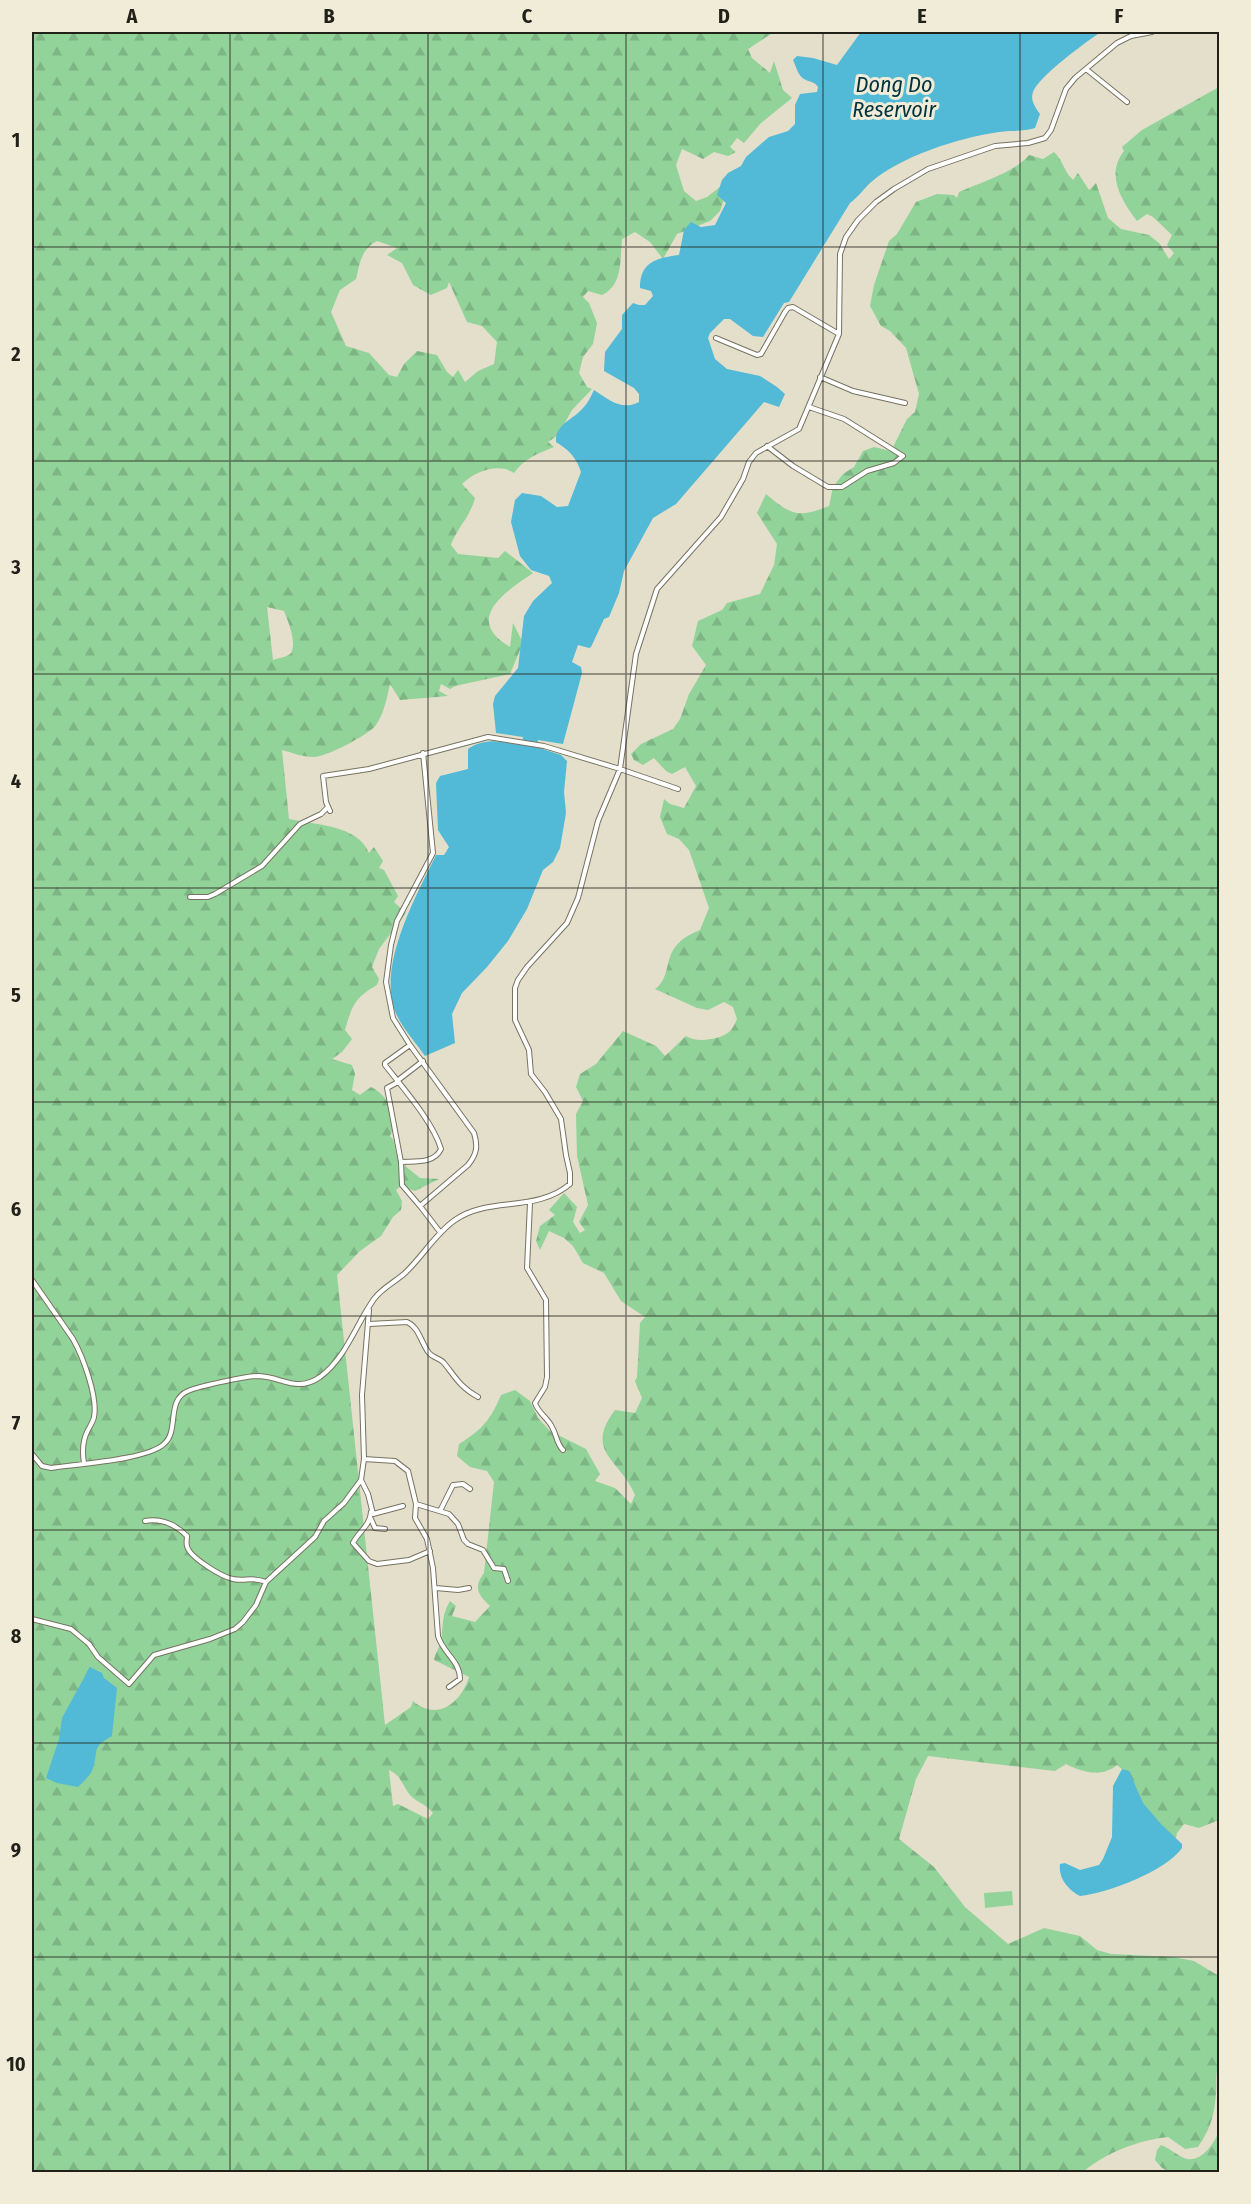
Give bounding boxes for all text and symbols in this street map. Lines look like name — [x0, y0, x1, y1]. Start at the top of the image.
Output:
text: A — [126, 4, 139, 28]
text: B — [323, 4, 335, 28]
text: C — [522, 4, 533, 28]
text: D — [718, 4, 730, 28]
text: E — [917, 4, 927, 28]
text: F — [1115, 4, 1124, 28]
water label: Dong Do Reservoir — [852, 71, 937, 123]
text: 1 — [12, 128, 20, 152]
text: 2 — [10, 342, 21, 366]
text: 3 — [10, 555, 21, 579]
text: 4 — [11, 769, 21, 793]
text: 5 — [11, 983, 21, 1007]
text: 6 — [11, 1197, 21, 1221]
text: 7 — [12, 1411, 21, 1435]
text: 8 — [11, 1624, 22, 1648]
text: 9 — [11, 1838, 21, 1862]
text: 10 — [6, 2052, 26, 2076]

